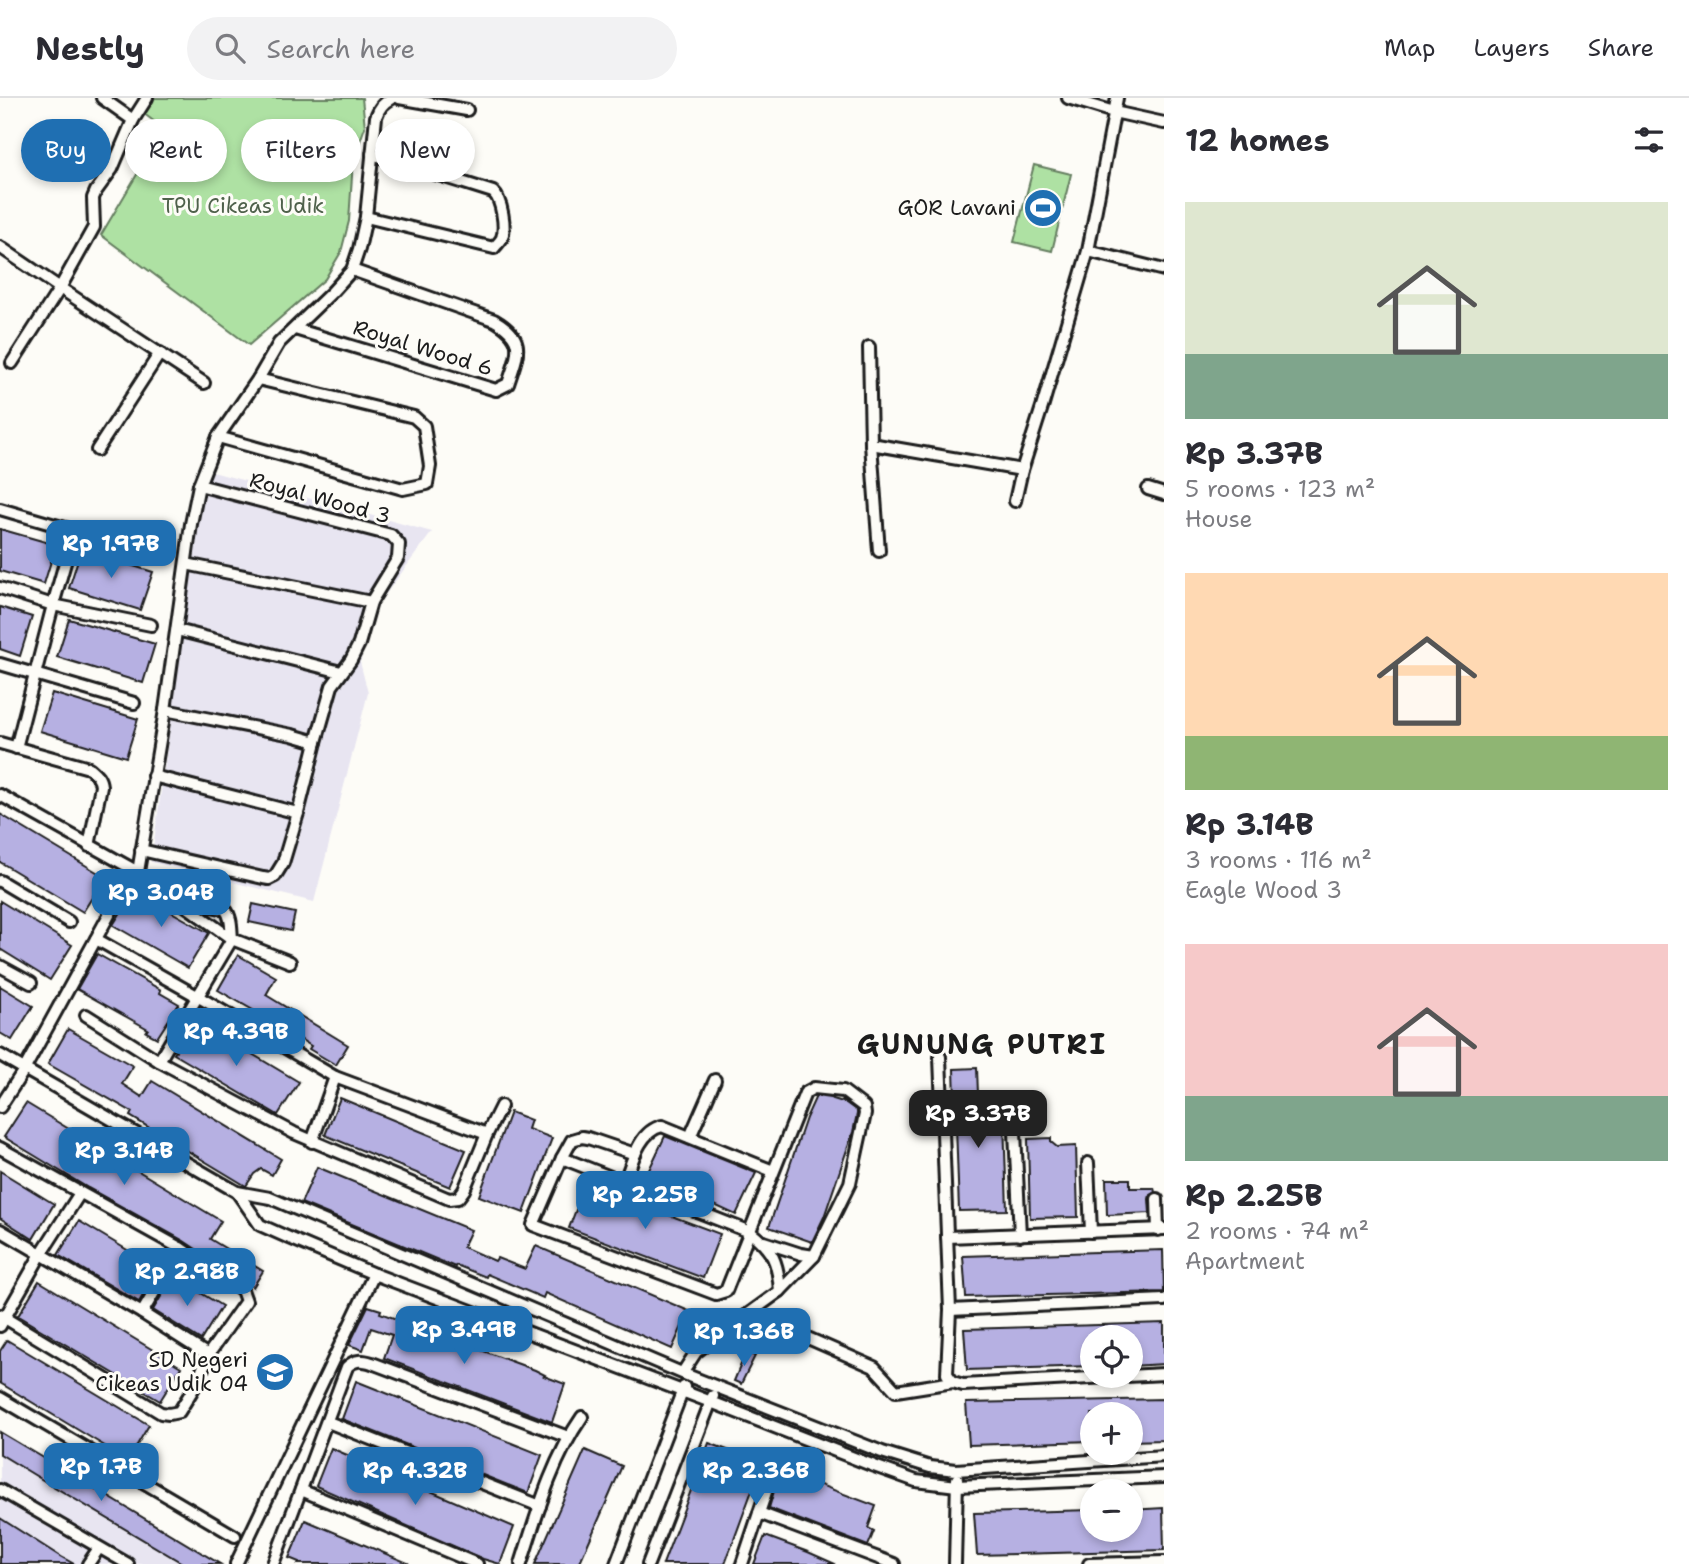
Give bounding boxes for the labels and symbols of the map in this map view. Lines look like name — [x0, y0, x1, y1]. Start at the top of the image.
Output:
sports icon: GOR Lavani — [1022, 187, 1064, 229]
park label: TPU Cikeas Udik — [162, 192, 324, 220]
place label: GOR Lavani — [897, 194, 1016, 222]
street label: Royal Wood 6 — [350, 313, 496, 383]
street label: Royal Wood 3 — [246, 466, 394, 530]
pin: Rp 1.97B — [39, 520, 183, 580]
pin: Rp 3.04B — [89, 870, 233, 929]
pin: Rp 4.39B — [164, 1009, 308, 1068]
district label: GUNUNG PUTRI — [857, 1025, 1107, 1063]
pin: Rp 3.37B — [906, 1090, 1050, 1150]
pin: Rp 3.14B — [52, 1128, 196, 1187]
pin: Rp 2.25B — [573, 1172, 717, 1231]
pin: Rp 2.98B — [115, 1248, 259, 1308]
pin: Rp 3.49B — [392, 1306, 536, 1366]
pin: Rp 1.36B — [672, 1308, 816, 1368]
place label: SD Negeri Cikeas Udik 04 — [95, 1346, 248, 1398]
school or university icon: SD Negeri Cikeas Udik 04 — [254, 1351, 296, 1393]
pin: Rp 1.7B — [36, 1444, 166, 1503]
pin: Rp 4.32B — [343, 1448, 487, 1507]
pin: Rp 2.36B — [684, 1448, 828, 1507]

